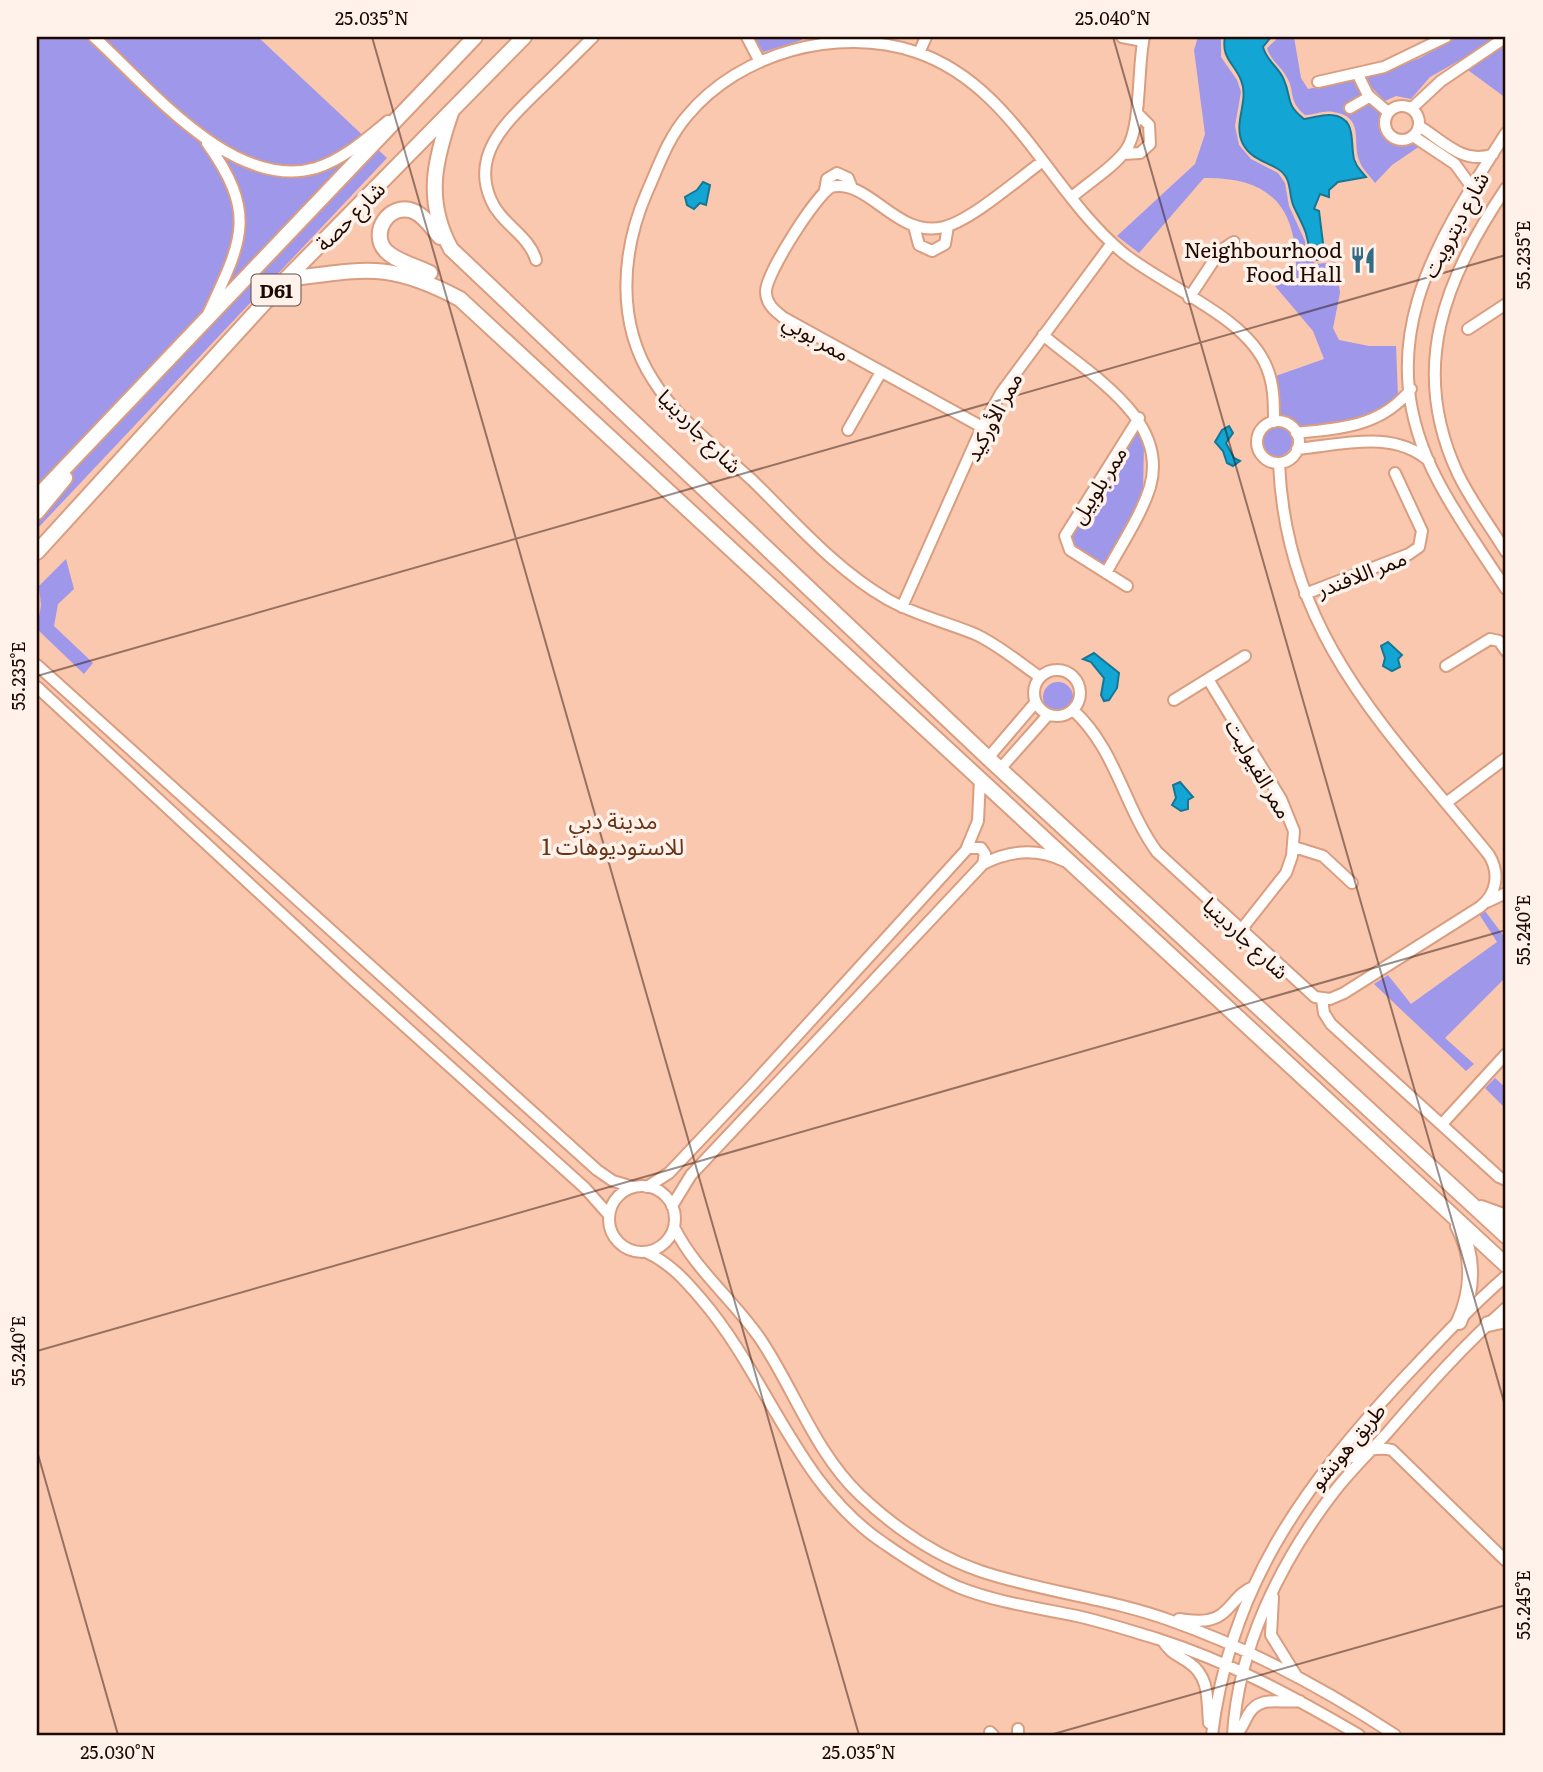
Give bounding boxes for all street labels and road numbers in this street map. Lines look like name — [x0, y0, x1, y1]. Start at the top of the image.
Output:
street label: شارع ديترويت — [1413, 165, 1497, 284]
street label: شارع حصة — [307, 173, 392, 258]
road number: D61 — [252, 274, 300, 306]
street label: ممر بوبي — [776, 304, 856, 370]
street label: ممر الأوركيد — [956, 366, 1028, 466]
street label: شارع جاردينيا — [650, 381, 750, 481]
street label: ممر بلوبيل — [1061, 439, 1133, 529]
street label: ممر اللافندر — [1311, 541, 1411, 604]
street label: ممر الفيوليت — [1219, 712, 1301, 824]
street label: شارع جاردينيا — [1196, 889, 1297, 987]
street label: طريق هونشو — [1300, 1395, 1392, 1495]

